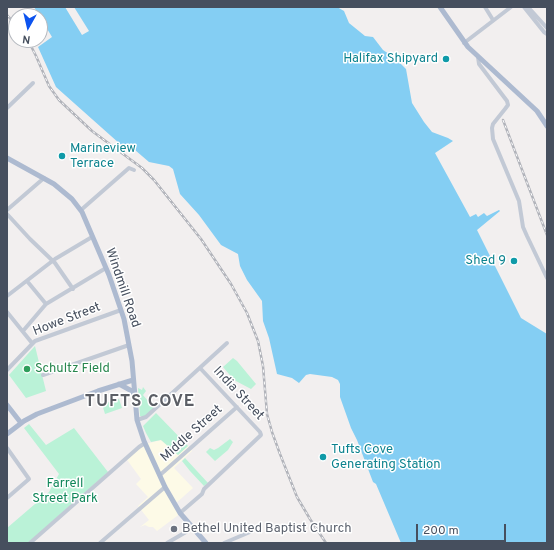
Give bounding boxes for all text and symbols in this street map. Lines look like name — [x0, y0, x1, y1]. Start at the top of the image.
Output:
north arrow — [8, 8, 48, 48]
text: N — [22, 31, 31, 46]
place label: Halifax Shipyard — [343, 51, 438, 67]
marker: Halifax Shipyard — [441, 54, 451, 64]
place label: Marineview Terrace — [70, 141, 136, 172]
marker: Marineview Terrace — [57, 151, 67, 161]
street label: Windmill Road — [101, 246, 143, 330]
place label: Shed 9 — [465, 253, 506, 269]
marker: Shed 9 — [509, 256, 519, 266]
street label: Howe Street — [31, 300, 103, 340]
place label: Schultz Field — [35, 361, 110, 377]
marker: Schultz Field — [22, 364, 32, 374]
street label: India Street — [209, 364, 267, 424]
district label: TUFTS COVE — [85, 393, 195, 413]
street label: Middle Street — [158, 402, 226, 466]
place label: Tufts Cove Generating Station — [331, 442, 441, 473]
marker: Tufts Cove Generating Station — [318, 452, 328, 462]
park label: Farrell Street Park — [32, 476, 98, 507]
scale bar — [418, 516, 508, 542]
place label: Bethel United Baptist Church — [182, 521, 352, 537]
text: 200 m — [423, 523, 459, 539]
marker: Bethel United Baptist Church — [169, 524, 179, 534]

